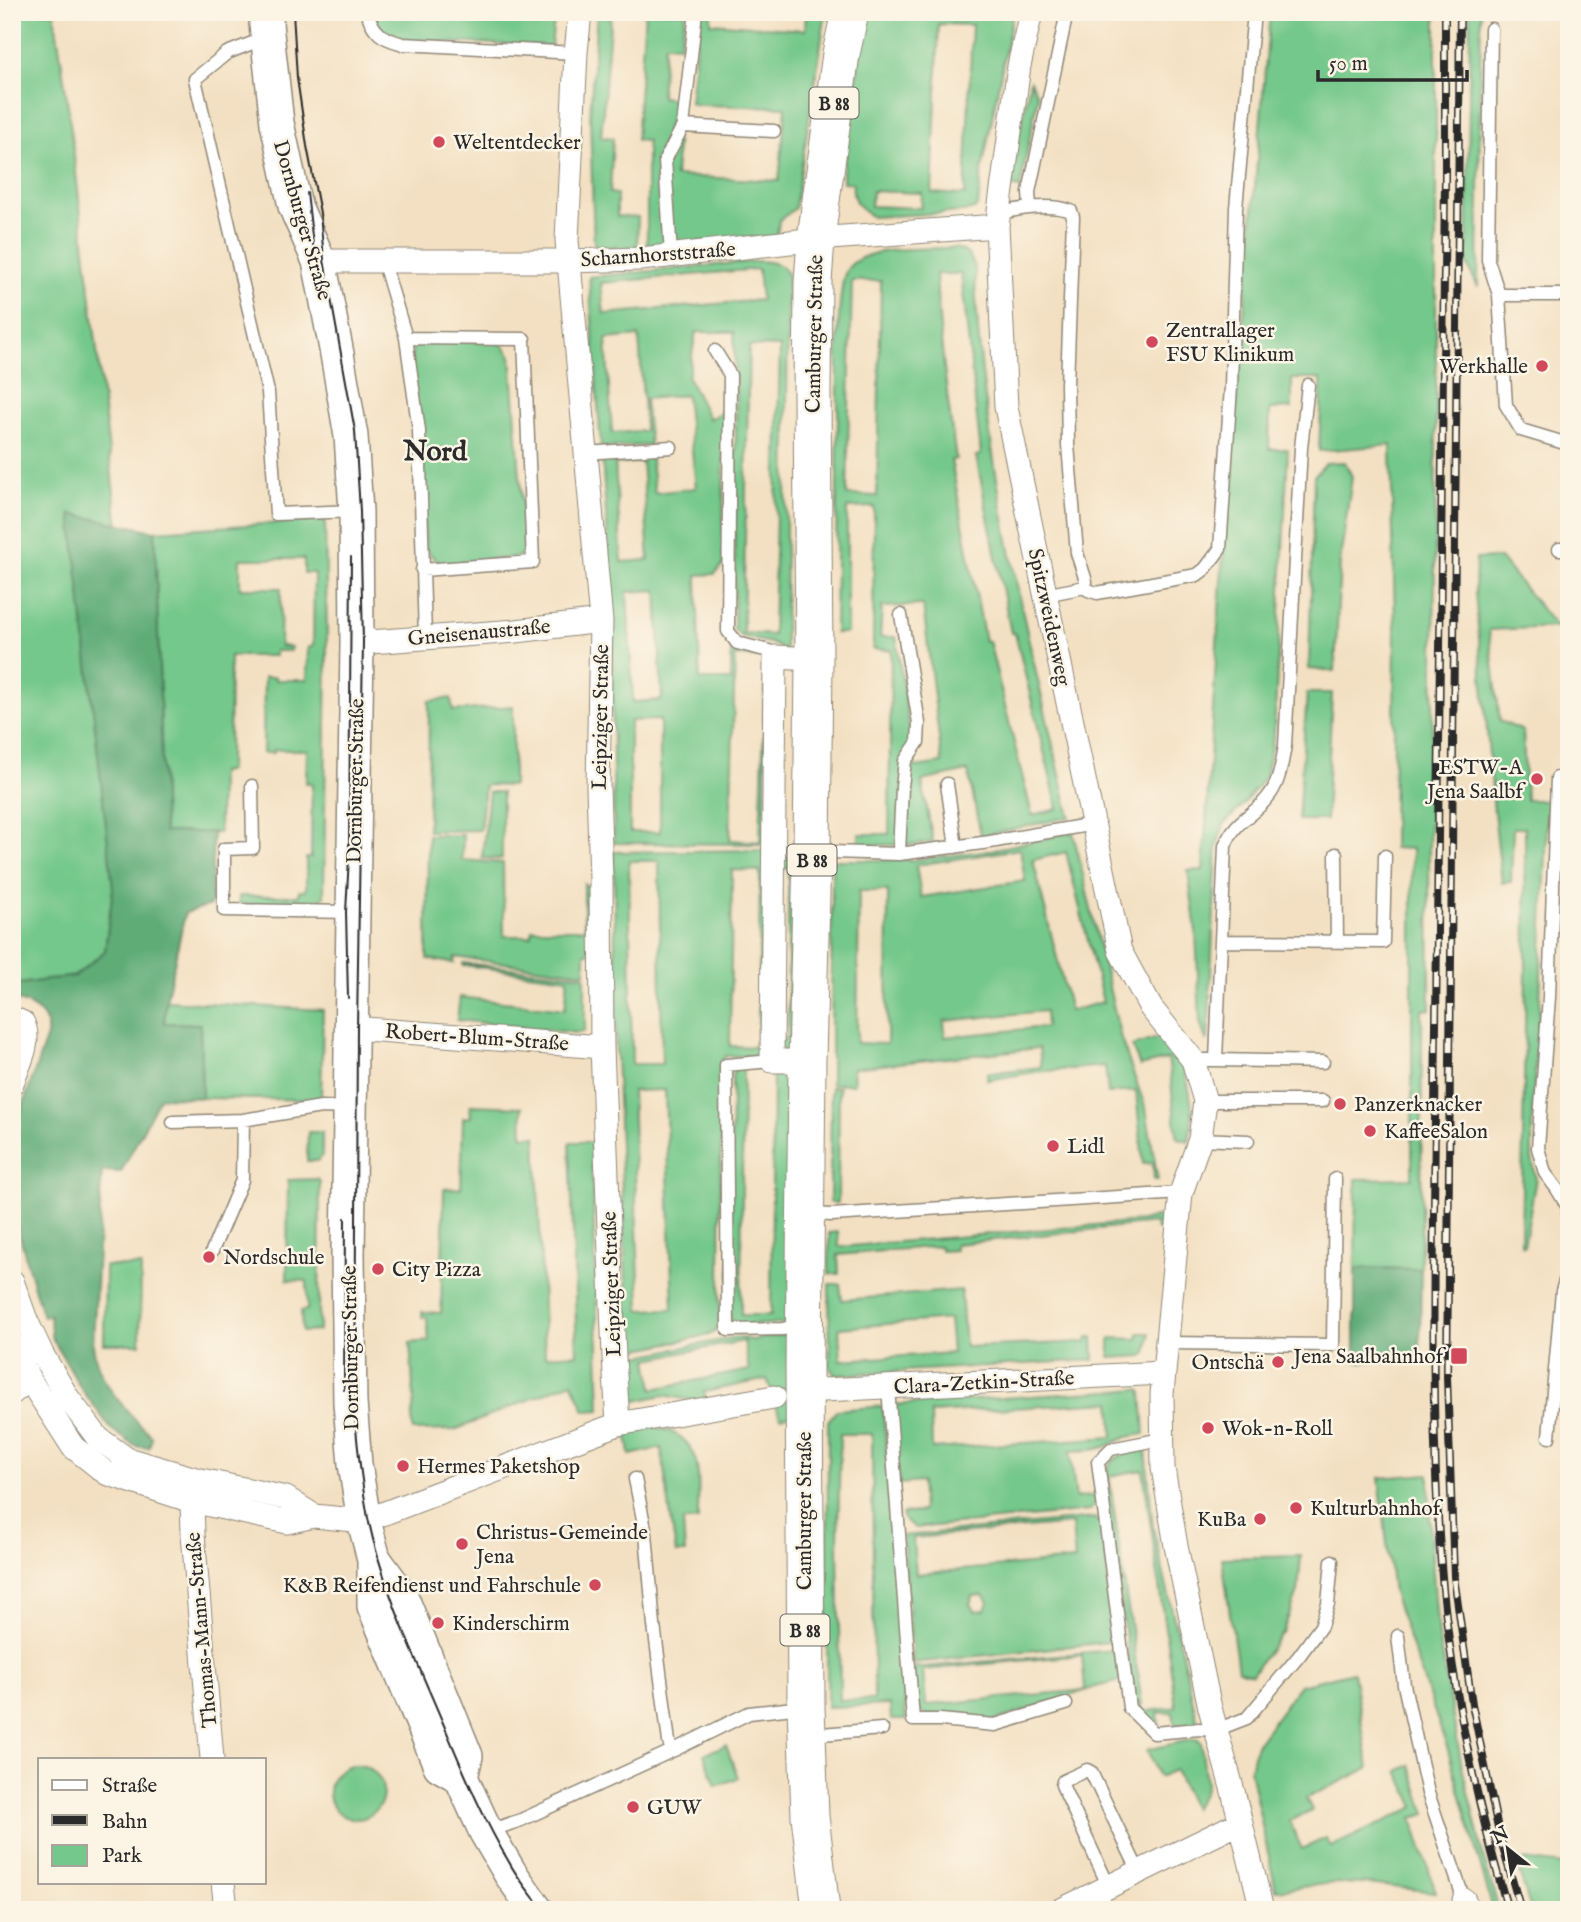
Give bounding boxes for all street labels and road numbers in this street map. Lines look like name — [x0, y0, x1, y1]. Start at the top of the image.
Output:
road number: B 88 — [810, 88, 858, 118]
street label: Dornburger Straße — [266, 137, 337, 304]
street label: Scharnhorststraße — [580, 237, 737, 274]
street label: Camburger Straße — [801, 254, 830, 414]
street label: Spitzweidenweg — [1021, 546, 1076, 689]
street label: Gneisenaustraße — [407, 614, 552, 653]
street label: Leipziger Straße — [587, 644, 616, 790]
street label: Dornburger Straße — [342, 698, 371, 864]
road number: B 88 — [788, 845, 836, 876]
street label: Robert-Blum-Straße — [384, 1019, 570, 1058]
street label: Leipziger Straße — [596, 1210, 629, 1357]
street label: Dornburger Straße — [337, 1265, 366, 1431]
street label: Clara-Zetkin-Straße — [893, 1365, 1076, 1402]
street label: Camburger Straße — [792, 1431, 819, 1590]
street label: Thomas-Mann-Straße — [180, 1531, 225, 1729]
road number: B 88 — [780, 1614, 830, 1646]

